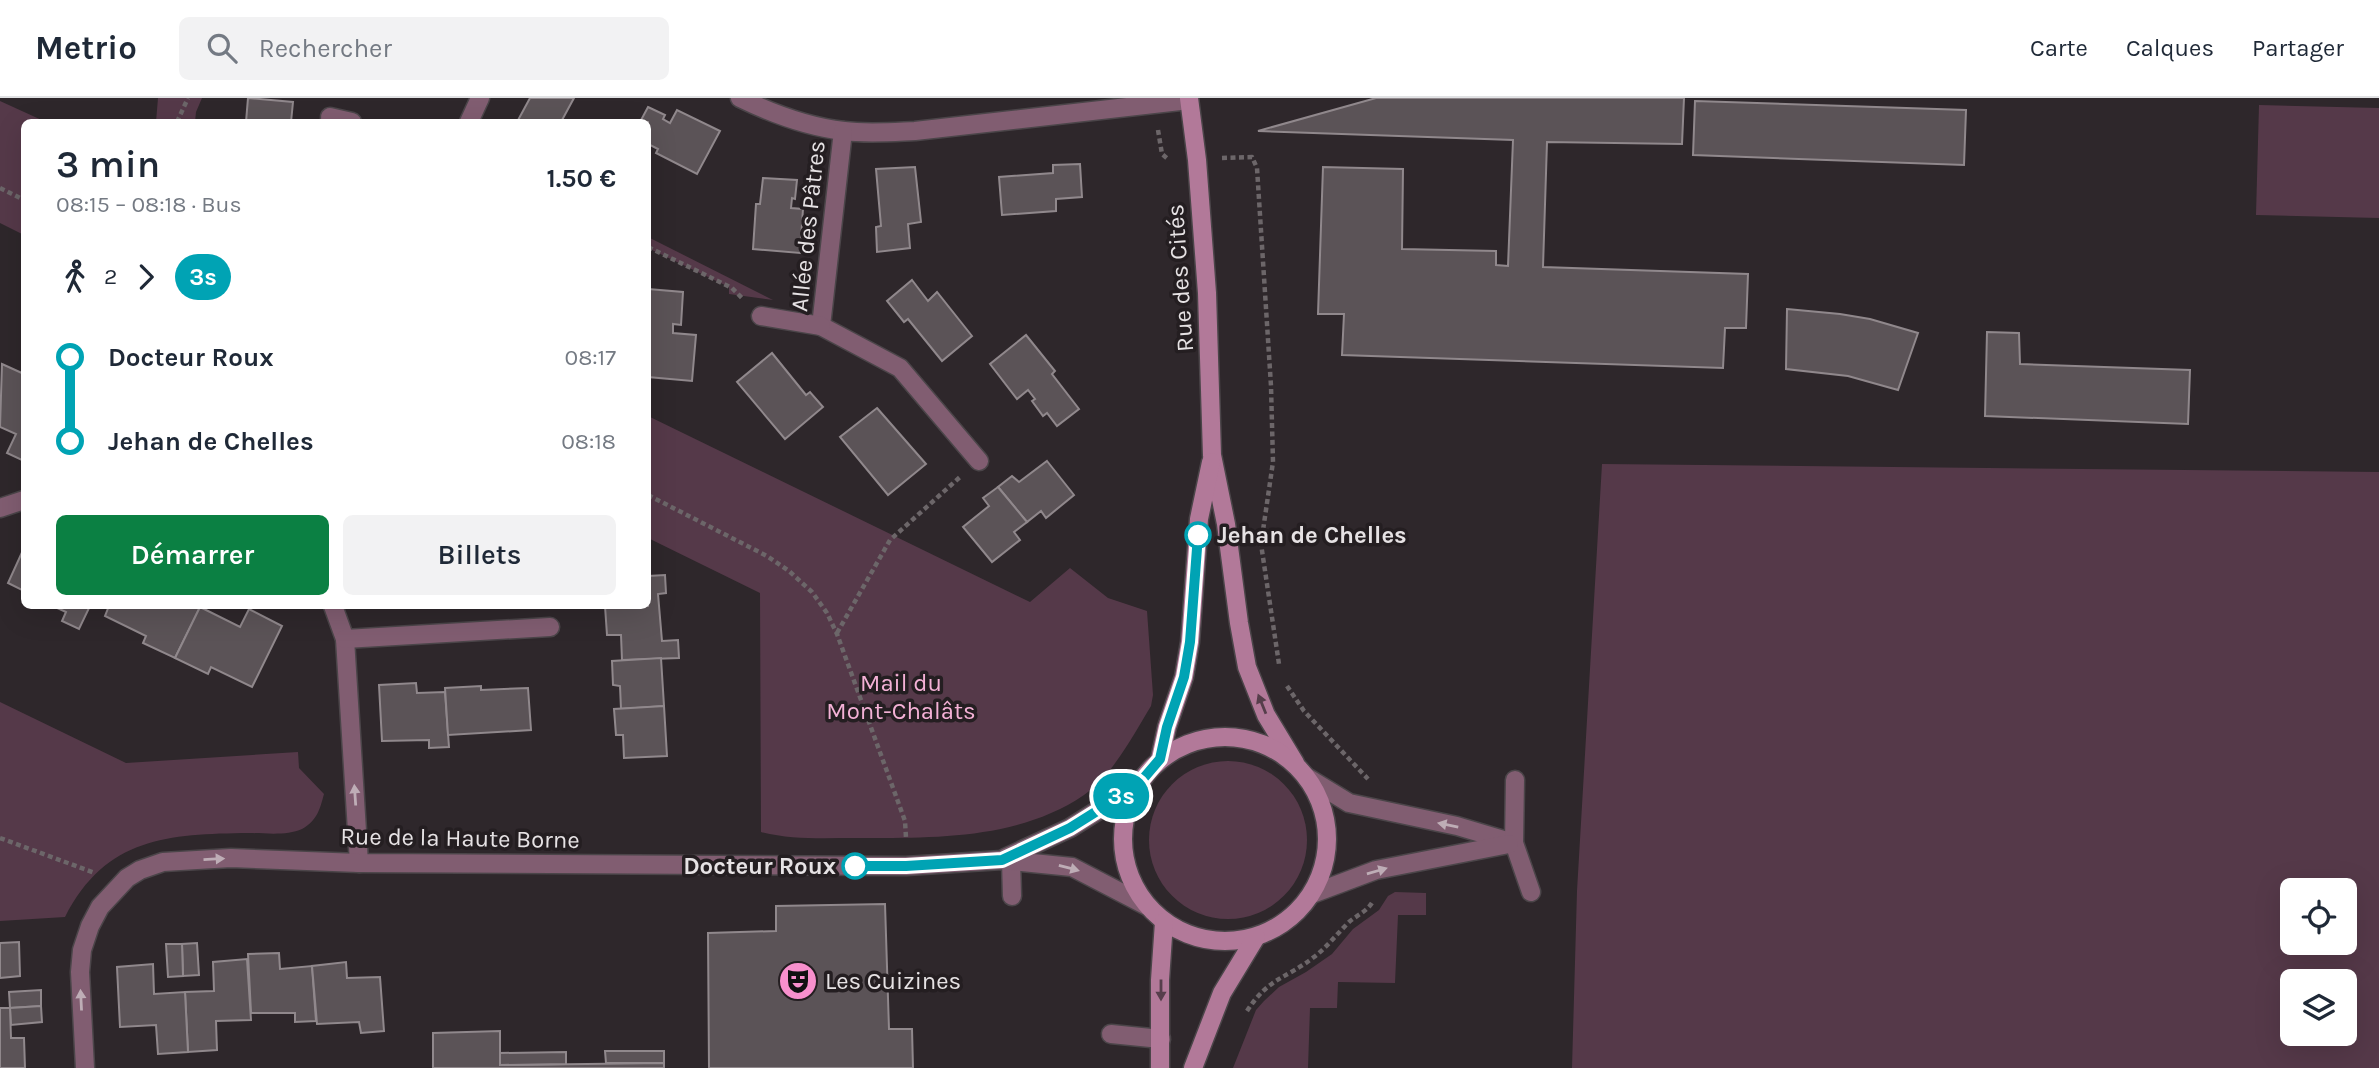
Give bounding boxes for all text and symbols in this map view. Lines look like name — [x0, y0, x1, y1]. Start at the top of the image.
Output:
search box — [179, 17, 669, 80]
text: Metrio — [35, 29, 137, 67]
icon: search — [203, 29, 241, 67]
text: Rechercher — [259, 33, 392, 64]
text: Carte — [2030, 34, 2088, 62]
text: Calques — [2126, 34, 2214, 62]
text: Partager — [2252, 34, 2344, 62]
street label: Allée des Pâtres — [785, 139, 831, 313]
text: 3 min — [56, 142, 160, 187]
text: 1.50 € — [547, 163, 616, 194]
text: 08:15 – 08:18 · Bus — [56, 191, 242, 218]
street label: Rue des Cités — [1161, 203, 1199, 353]
icon: walk — [56, 258, 94, 296]
icon: forward — [127, 258, 165, 296]
text: 2 — [104, 263, 117, 290]
text: 3s — [189, 263, 217, 291]
text: Docteur Roux — [108, 342, 274, 373]
text: 08:17 — [565, 344, 616, 371]
text: Jehan de Chelles — [108, 426, 314, 457]
text: 08:18 — [561, 428, 616, 455]
button: Démarrer — [56, 515, 329, 595]
button: Billets — [343, 515, 616, 595]
place label: Jehan de Chelles — [1217, 521, 1407, 549]
marker: Jehan de Chelles — [1185, 522, 1211, 548]
park label: Mail du Mont-Chalâts — [826, 669, 976, 725]
one-way arrow — [1256, 693, 1267, 714]
line badge: 3s — [1090, 773, 1152, 819]
text: 3s — [1107, 782, 1135, 810]
one-way arrow — [349, 783, 360, 805]
one-way arrow — [1437, 819, 1459, 830]
street label: Rue de la Haute Borne — [340, 822, 580, 854]
place label: Docteur Roux — [683, 852, 836, 880]
one-way arrow — [203, 853, 225, 864]
marker: Docteur Roux — [842, 853, 868, 879]
one-way arrow — [1059, 864, 1080, 874]
one-way arrow — [1366, 865, 1388, 876]
map controls — [2280, 878, 2357, 1046]
button: locate — [2280, 878, 2357, 955]
theatre icon: Les Cuizines — [777, 960, 819, 1002]
place label: Les Cuizines — [825, 967, 961, 995]
button: layers — [2280, 969, 2357, 1046]
one-way arrow — [1155, 980, 1167, 1002]
one-way arrow — [75, 989, 86, 1011]

